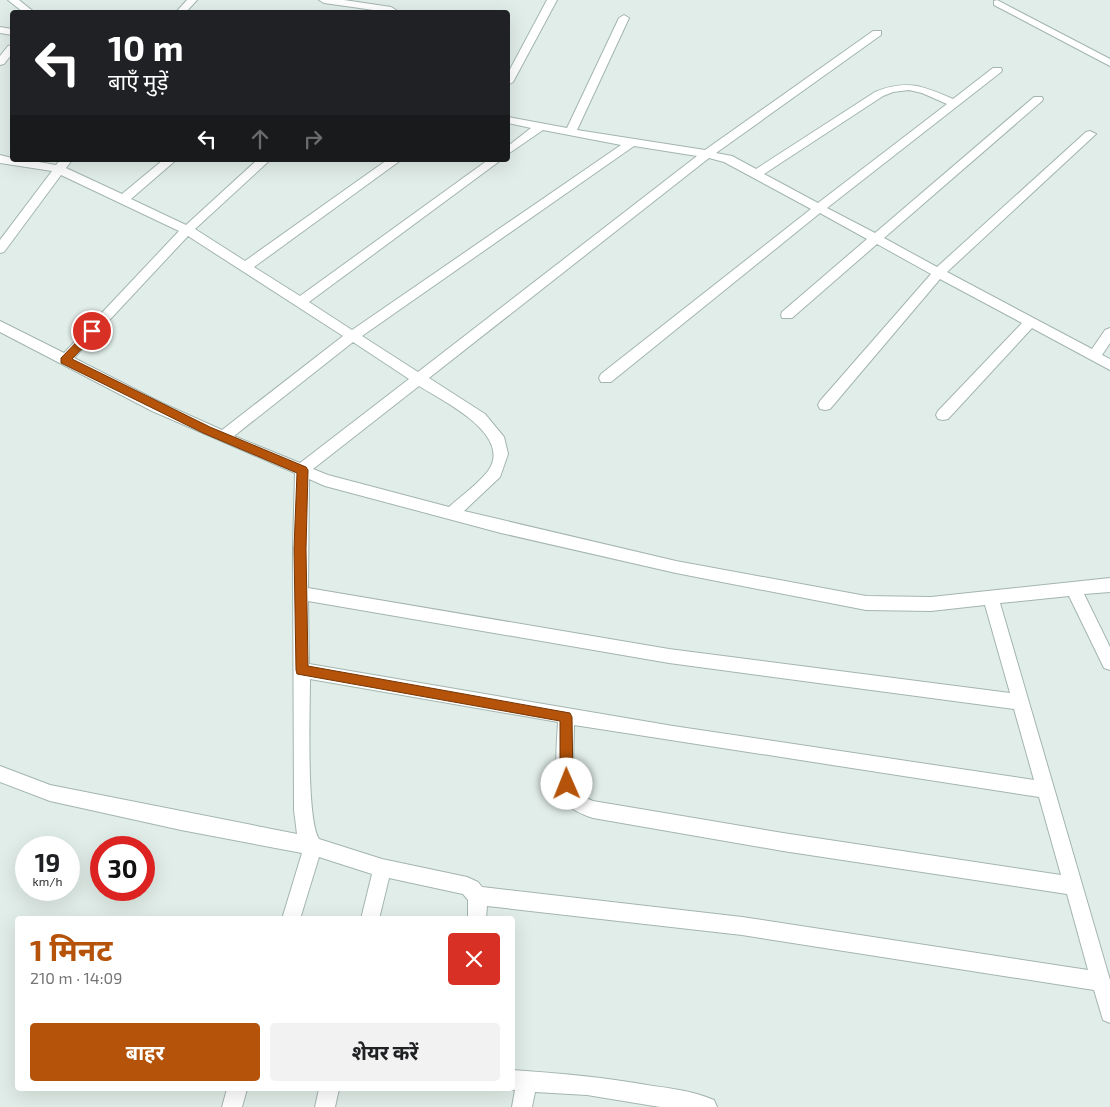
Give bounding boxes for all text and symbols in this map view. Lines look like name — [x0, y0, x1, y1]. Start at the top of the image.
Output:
text: 10 m — [108, 26, 184, 68]
icon: left — [25, 30, 90, 95]
text: बाएँ मुड़ें — [108, 68, 168, 94]
icon: left — [193, 125, 221, 153]
icon: ahead — [246, 125, 274, 153]
icon: right — [299, 125, 327, 153]
pin — [71, 310, 113, 352]
icon: arrive — [78, 317, 106, 345]
position arrow — [540, 757, 592, 809]
speed limit sign: 30 — [90, 836, 155, 901]
text: 19 — [35, 847, 60, 877]
text: km/h — [33, 874, 62, 888]
text: 1 मिनट — [30, 931, 112, 967]
button: close — [448, 933, 500, 985]
text: 210 m · 14:09 — [30, 968, 122, 987]
button: बाहर — [30, 1023, 260, 1081]
button: शेयर करें — [270, 1023, 500, 1081]

